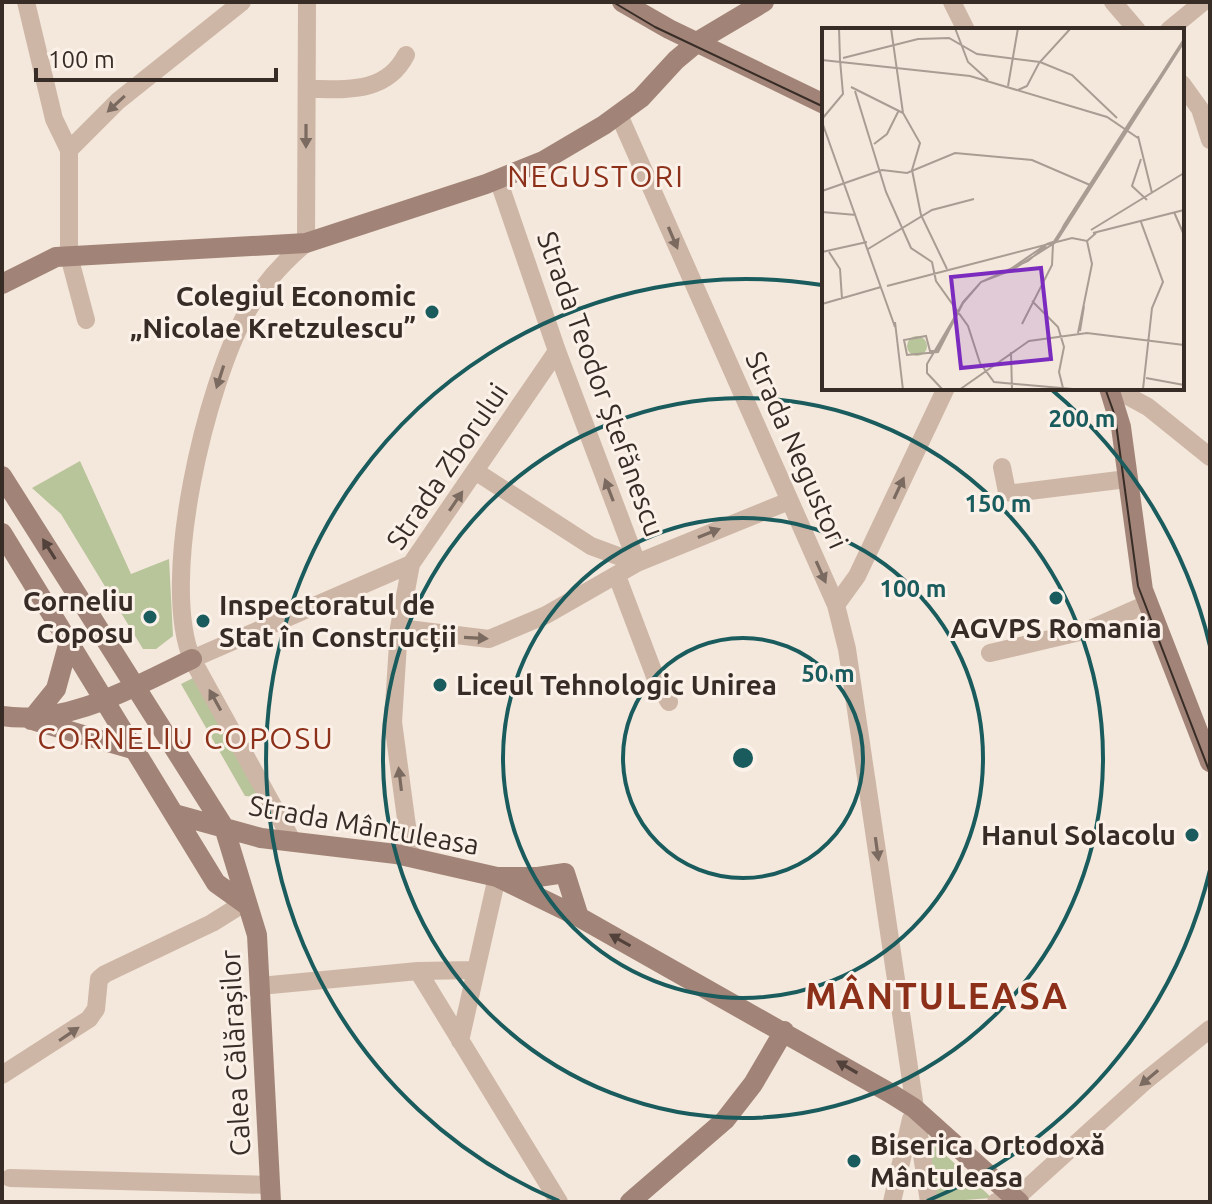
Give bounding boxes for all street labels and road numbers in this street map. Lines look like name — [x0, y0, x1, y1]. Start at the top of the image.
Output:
street label: Strada Teodor Ștefănescu — [532, 227, 671, 541]
street label: Strada Negustori — [740, 347, 855, 553]
street label: Strada Zborului — [380, 377, 513, 554]
street label: Strada Mântuleasa — [247, 789, 482, 860]
street label: Calea Călărașilor — [214, 949, 255, 1157]

